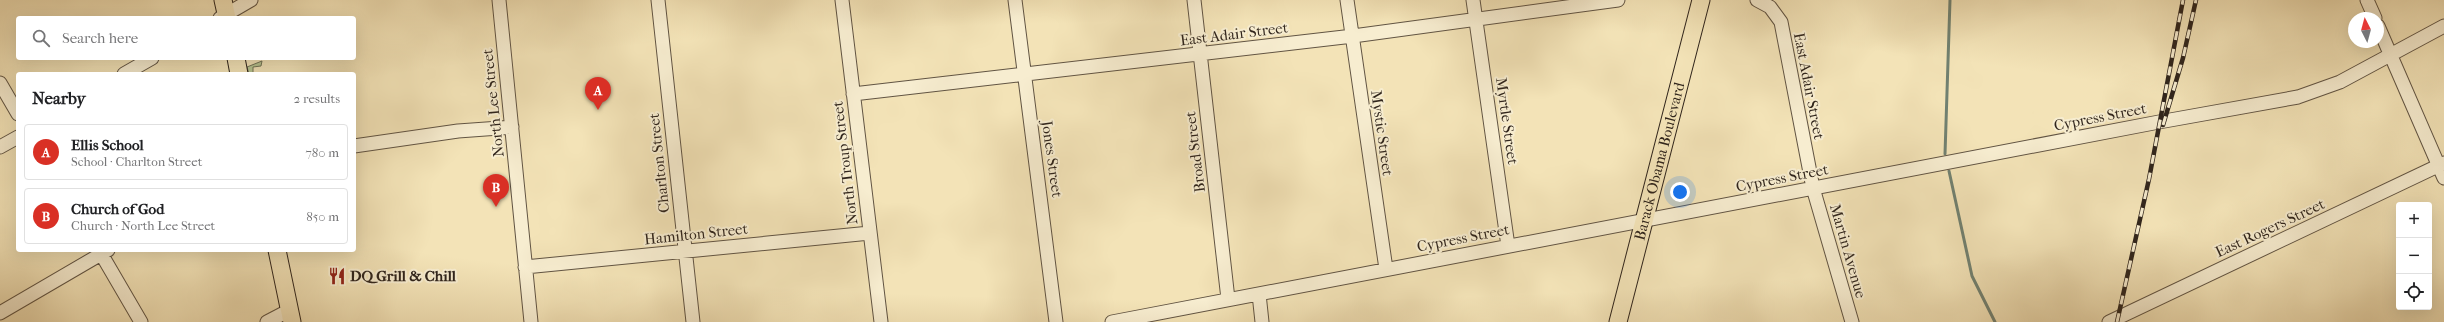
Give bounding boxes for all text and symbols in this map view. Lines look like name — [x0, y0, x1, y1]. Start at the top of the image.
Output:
north arrow — [2348, 12, 2384, 48]
search box — [16, 16, 356, 60]
street label: East Adair Street — [1179, 18, 1290, 50]
icon: search — [30, 27, 52, 49]
text: Search here — [62, 29, 138, 47]
street label: East Adair Street — [1790, 31, 1828, 142]
street label: North Lee Street — [478, 47, 508, 158]
street label: Myrtle Street — [1492, 76, 1522, 166]
pin: A — [585, 77, 611, 110]
street label: Barack Obama Boulevard — [1630, 79, 1689, 242]
text: Nearby — [32, 88, 86, 108]
street label: Mystic Street — [1367, 89, 1397, 177]
text: 2 results — [294, 91, 340, 106]
street label: Cypress Street — [2052, 99, 2148, 135]
street label: North Troup Street — [828, 100, 862, 226]
street label: Broad Street — [1181, 110, 1209, 194]
street label: Charlton Street — [645, 112, 673, 214]
street label: Jones Street — [1038, 119, 1066, 199]
text: Ellis School — [71, 136, 144, 154]
text: A — [42, 145, 50, 160]
text: 780 m — [305, 145, 339, 160]
text: School · Charlton Street — [71, 154, 202, 169]
street label: Cypress Street — [1734, 160, 1830, 196]
pin: B — [483, 174, 509, 207]
your location — [1670, 182, 1690, 202]
street label: East Rogers Street — [2212, 195, 2328, 261]
text: Church of God — [71, 200, 164, 218]
street label: Martin Avenue — [1826, 202, 1870, 301]
map controls — [2396, 202, 2432, 310]
button: + — [2396, 202, 2432, 238]
text: B — [42, 209, 50, 224]
text: 850 m — [306, 209, 339, 224]
text: Church · North Lee Street — [71, 218, 215, 233]
street label: Hamilton Street — [643, 220, 749, 248]
street label: Cypress Street — [1415, 220, 1511, 256]
button: − — [2396, 238, 2432, 274]
restaurant icon: DQ Grill & Chill — [327, 266, 347, 286]
place label: DQ Grill & Chill — [350, 267, 457, 285]
button: locate — [2396, 274, 2432, 310]

